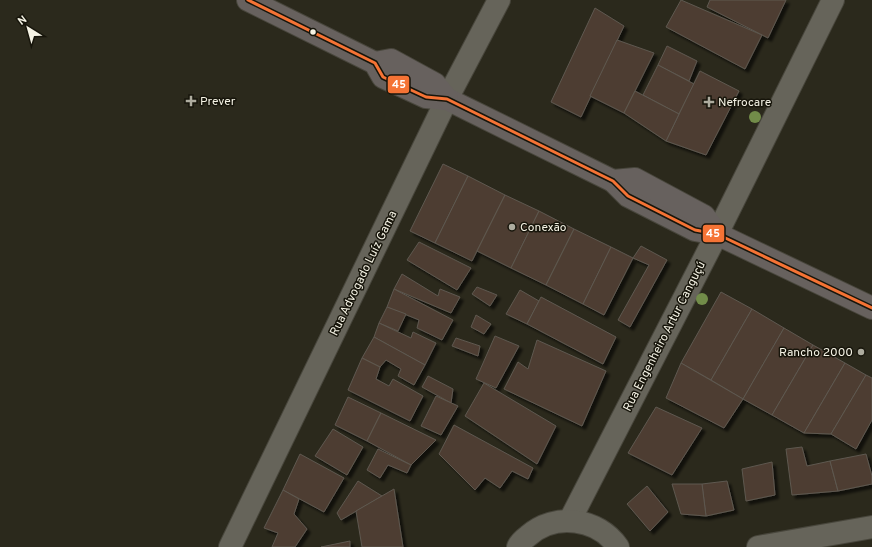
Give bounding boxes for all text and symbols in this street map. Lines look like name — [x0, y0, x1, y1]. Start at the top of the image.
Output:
north arrow — [8, 8, 48, 48]
text: N — [15, 13, 30, 29]
unlabelled marker — [308, 27, 318, 37]
line badge: 45 — [387, 75, 410, 94]
text: 45 — [392, 78, 406, 92]
place label: Prever — [200, 94, 236, 110]
marker: Prever — [185, 95, 197, 107]
place label: Nefrocare — [718, 95, 771, 111]
marker: Nefrocare — [703, 96, 715, 108]
street label: Rua Advogado Luíz Gama — [327, 208, 401, 339]
place label: Conexão — [520, 220, 567, 236]
marker: Conexão — [507, 222, 517, 232]
line badge: 45 — [702, 224, 725, 243]
text: 45 — [706, 227, 720, 241]
street label: Rua Engenheiro Artur Canguçú — [620, 259, 710, 414]
place label: Rancho 2000 — [779, 345, 853, 361]
marker: Rancho 2000 — [856, 347, 866, 357]

